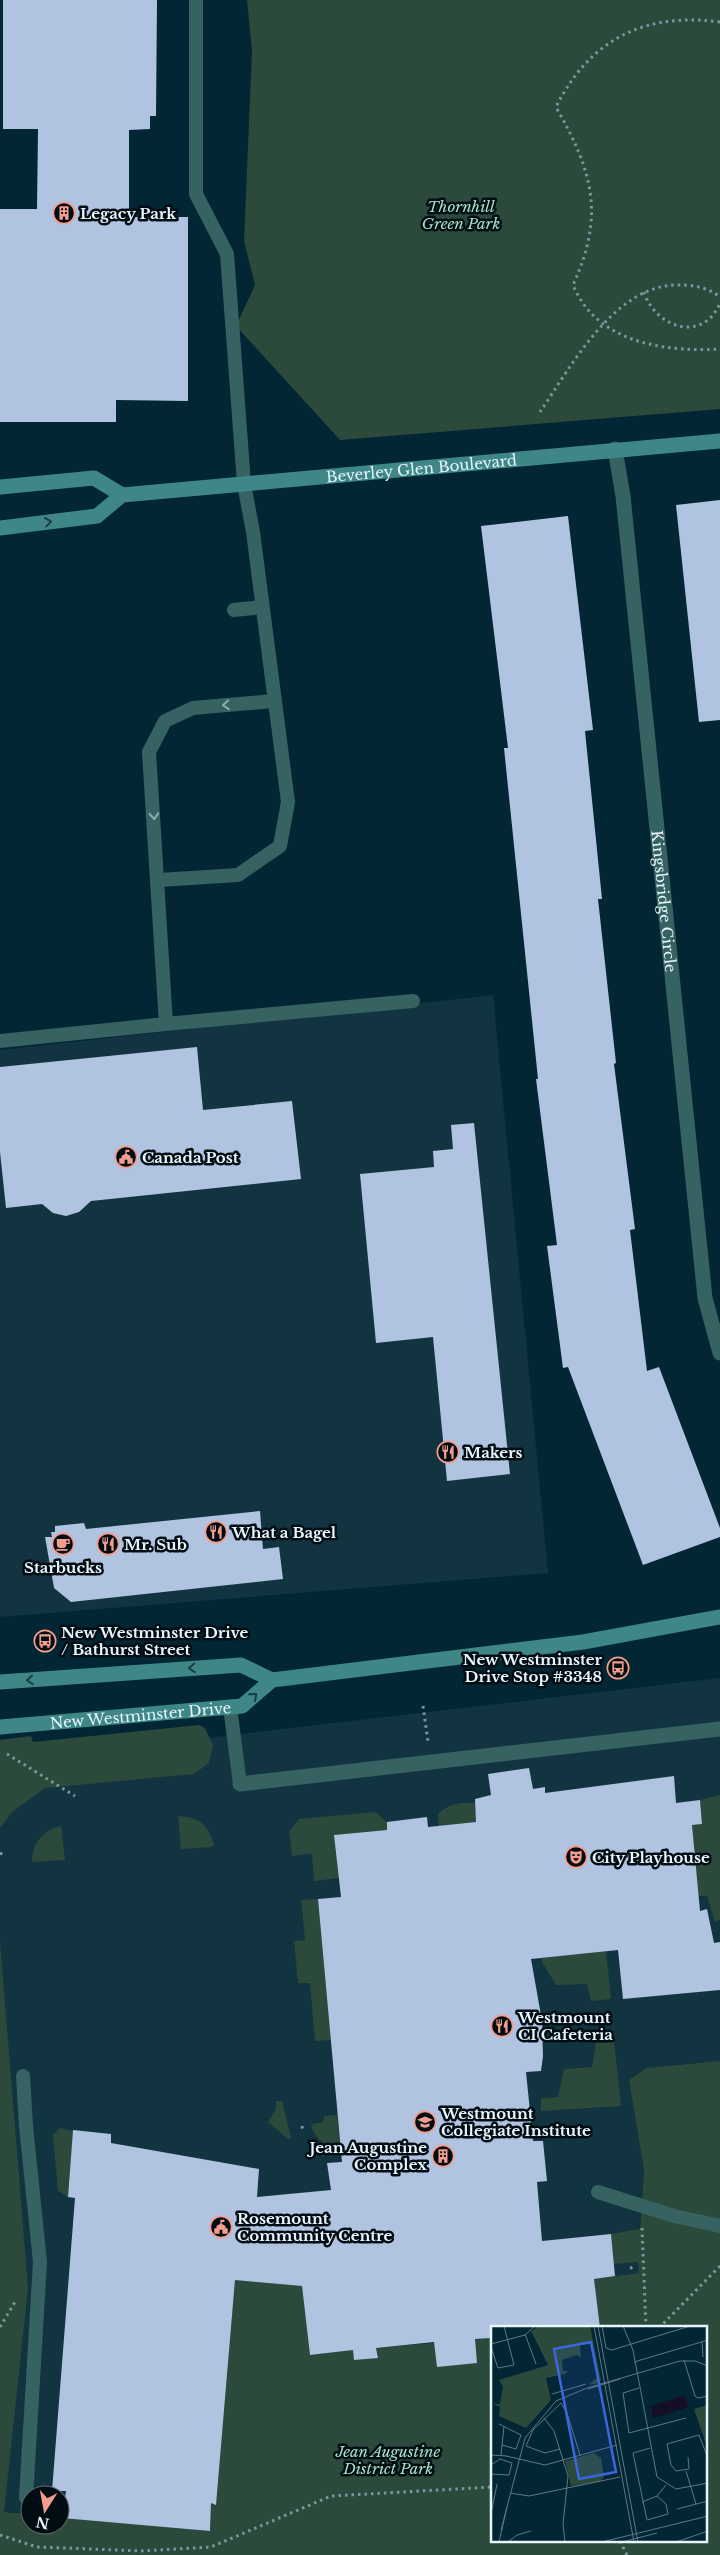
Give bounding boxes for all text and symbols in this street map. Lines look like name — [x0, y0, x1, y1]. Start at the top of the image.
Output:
park label: Thornhill Green Park — [422, 197, 500, 233]
building icon: Legacy Park — [52, 201, 76, 225]
place label: Legacy Park — [80, 204, 177, 223]
street label: Beverley Glen Boulevard — [325, 450, 518, 486]
one-way arrow — [45, 517, 53, 528]
one-way arrow — [221, 700, 229, 711]
one-way arrow — [148, 812, 159, 820]
street label: Kingsbridge Circle — [648, 829, 681, 973]
public building icon: Canada Post — [114, 1145, 138, 1169]
place label: Canada Post — [142, 1148, 239, 1167]
restaurant icon: Makers — [436, 1440, 460, 1464]
place label: Makers — [464, 1443, 523, 1462]
restaurant icon: What a Bagel — [204, 1520, 228, 1544]
place label: What a Bagel — [231, 1523, 337, 1542]
cafe icon: Starbucks — [51, 1532, 75, 1556]
restaurant icon: Mr. Sub — [96, 1532, 120, 1556]
place label: Mr. Sub — [124, 1535, 187, 1554]
place label: Starbucks — [24, 1558, 102, 1577]
place label: New Westminster Drive / Bathurst Street — [61, 1623, 249, 1659]
bus stop icon: New Westminster Drive / Bathurst Street — [33, 1629, 57, 1653]
place label: New Westminster Drive Stop #3348 — [463, 1650, 603, 1686]
bus stop icon: New Westminster Drive Stop #3348 — [606, 1656, 630, 1680]
one-way arrow — [188, 1663, 196, 1674]
one-way arrow — [25, 1674, 33, 1685]
one-way arrow — [248, 1693, 257, 1701]
street label: New Westminster Drive — [49, 1697, 232, 1732]
theatre icon: City Playhouse — [564, 1845, 588, 1869]
place label: City Playhouse — [592, 1848, 710, 1867]
place label: Westmount CI Cafeteria — [517, 2008, 613, 2044]
restaurant icon: Westmount CI Cafeteria — [490, 2014, 514, 2038]
place label: Westmount Collegiate Institute — [440, 2104, 591, 2140]
school or university icon: Westmount Collegiate Institute — [413, 2110, 437, 2134]
place label: Jean Augustine Complex — [307, 2138, 427, 2174]
building icon: Jean Augustine Complex — [431, 2144, 455, 2168]
place label: Rosemount Community Centre — [237, 2209, 392, 2245]
public building icon: Rosemount Community Centre — [209, 2215, 233, 2239]
inset map — [491, 2326, 708, 2542]
park label: Jean Augustine District Park — [335, 2442, 441, 2478]
north arrow — [20, 2485, 70, 2535]
text: N — [34, 2513, 51, 2533]

